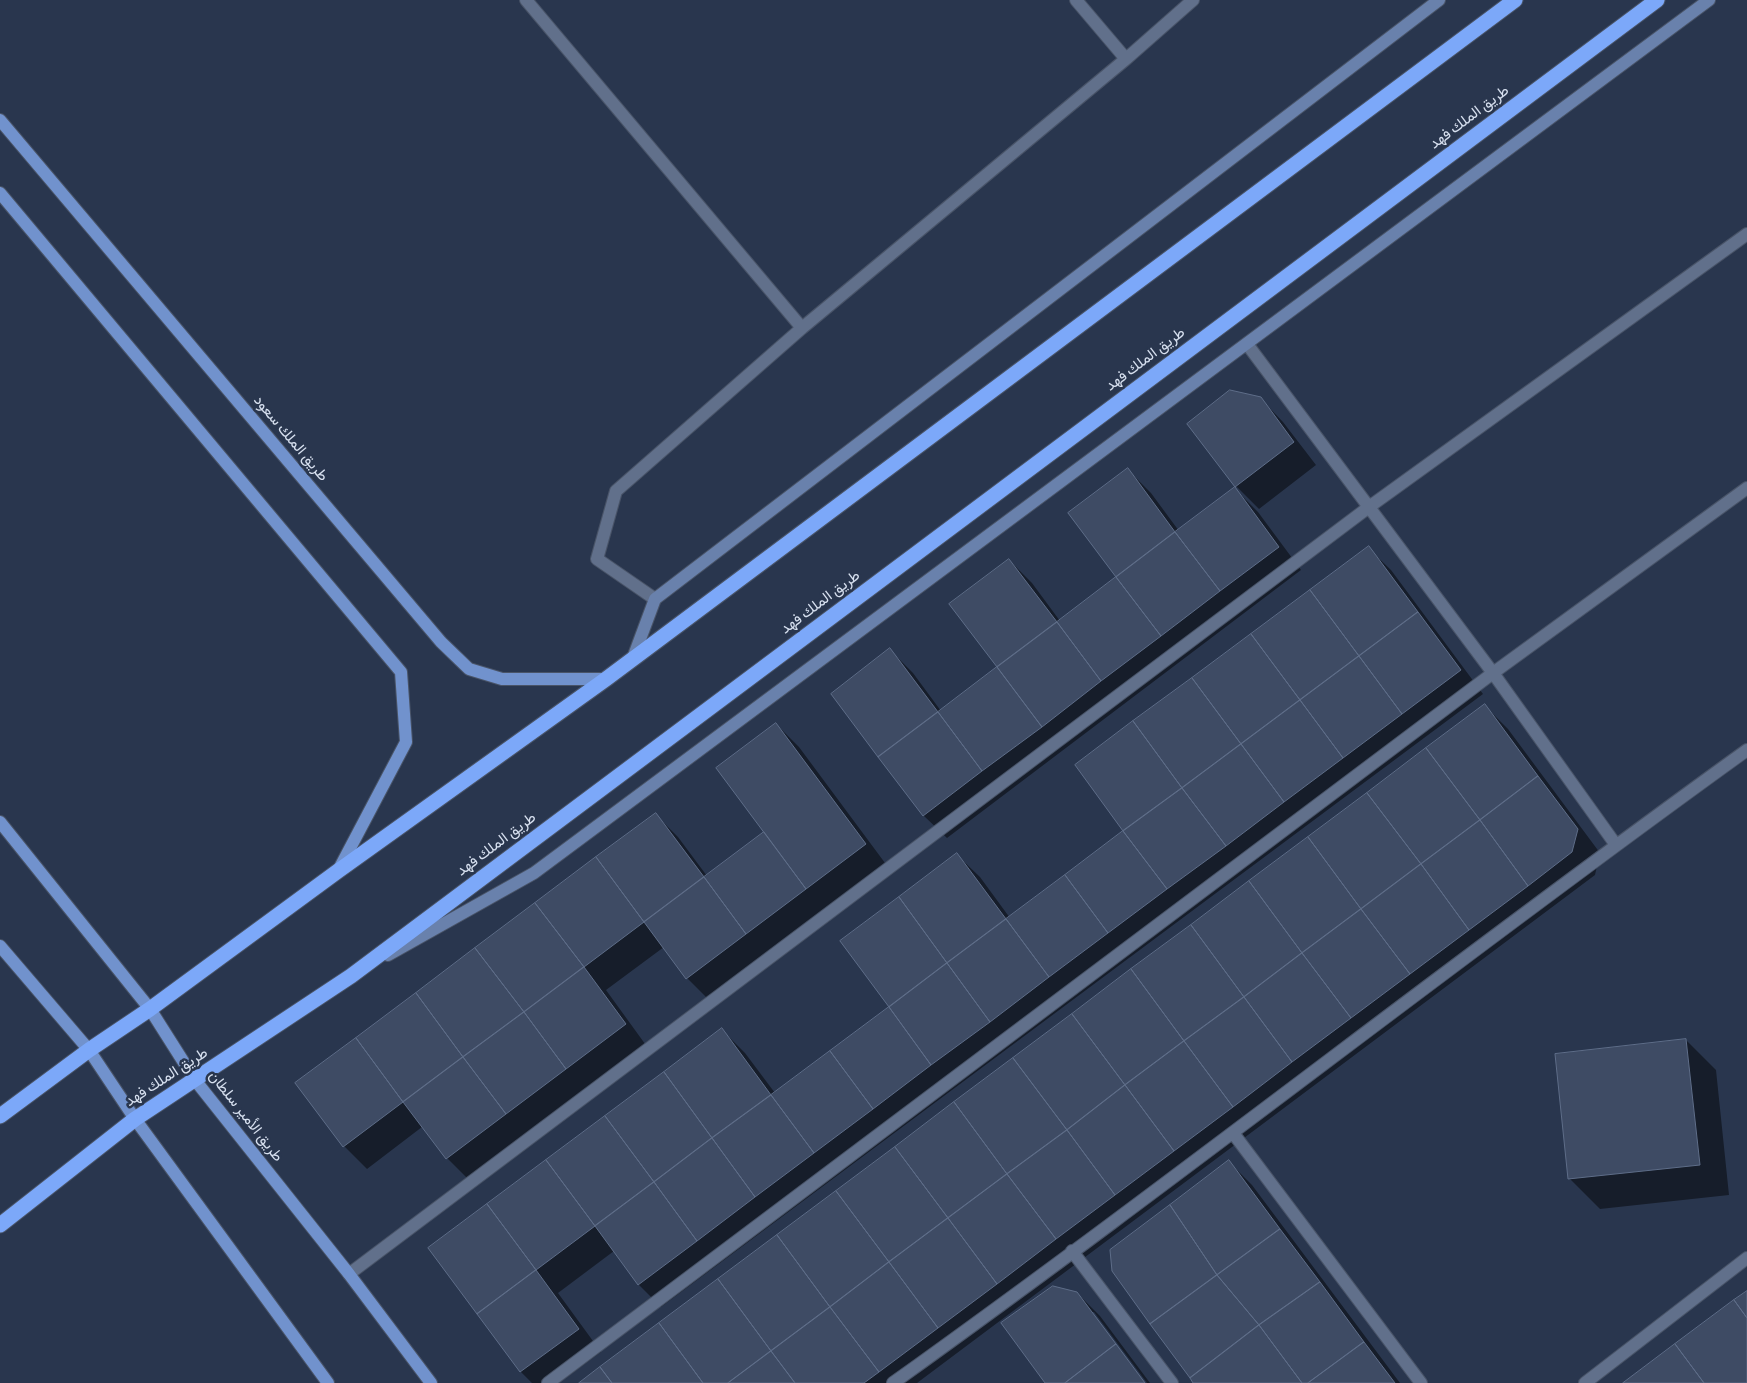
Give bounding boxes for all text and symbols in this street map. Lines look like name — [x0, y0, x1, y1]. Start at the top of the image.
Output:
street label: طريق الملك فهد — [1427, 82, 1513, 154]
street label: طريق الملك فهد — [1103, 324, 1189, 396]
street label: طريق الملك سعود — [249, 392, 331, 486]
street label: طريق الملك فهد — [778, 567, 864, 639]
street label: طريق الملك فهد — [454, 809, 540, 881]
street label: طريق الملك فهد — [122, 1045, 212, 1111]
street label: طريق الأمير سلطان — [204, 1068, 286, 1166]

